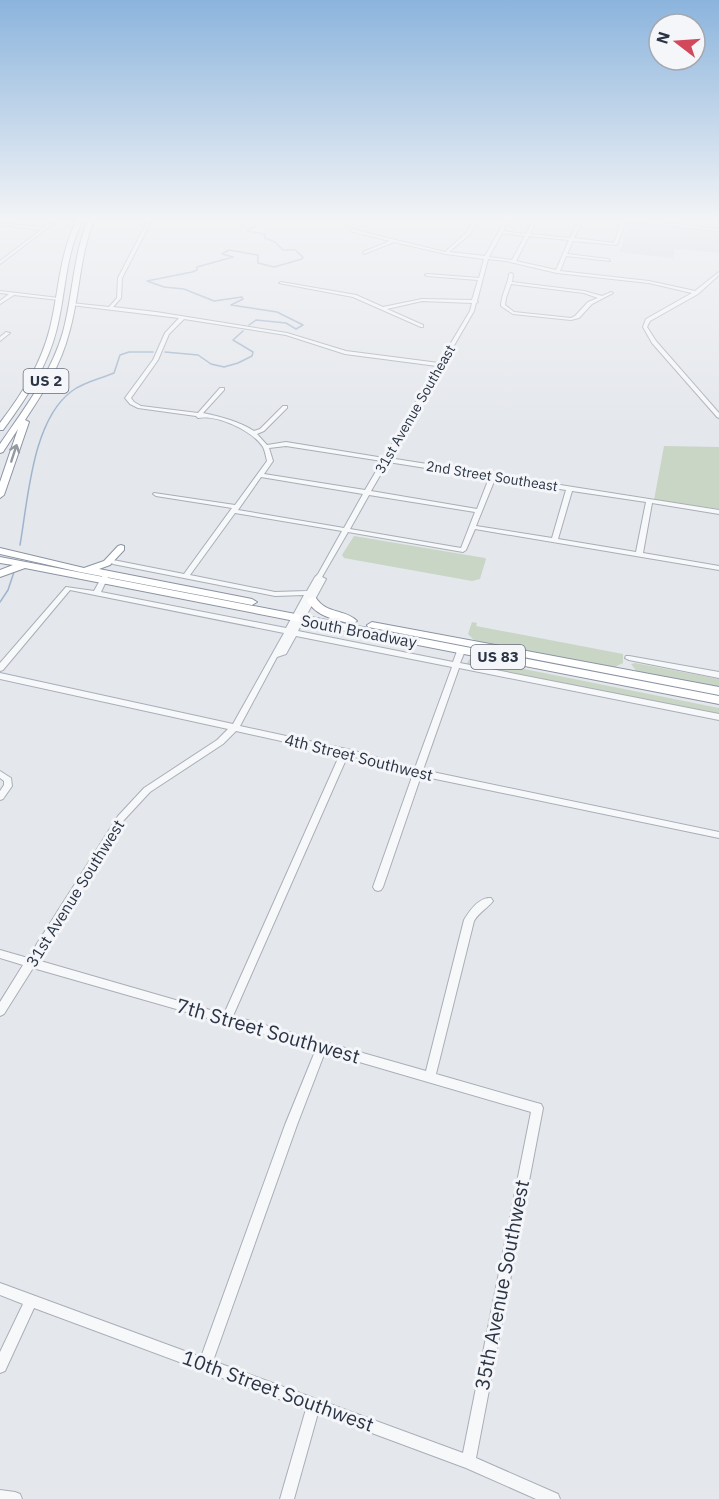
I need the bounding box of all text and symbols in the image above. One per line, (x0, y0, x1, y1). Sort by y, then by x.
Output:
north arrow (647, 12, 707, 72)
text: N (651, 29, 674, 46)
street label: 31st Avenue Southeast (371, 341, 459, 476)
road number: US 2 (24, 369, 68, 393)
one-way arrow (9, 444, 20, 463)
street label: 2nd Street Southeast (425, 457, 559, 495)
street label: South Broadway (299, 610, 419, 652)
road number: US 83 (471, 645, 525, 669)
street label: 4th Street Southwest (283, 729, 435, 785)
street label: 31st Avenue Southwest (22, 816, 128, 970)
street label: 7th Street Southwest (173, 991, 363, 1070)
street label: 35th Avenue Southwest (468, 1177, 535, 1392)
street label: 10th Street Southwest (179, 1343, 378, 1438)

